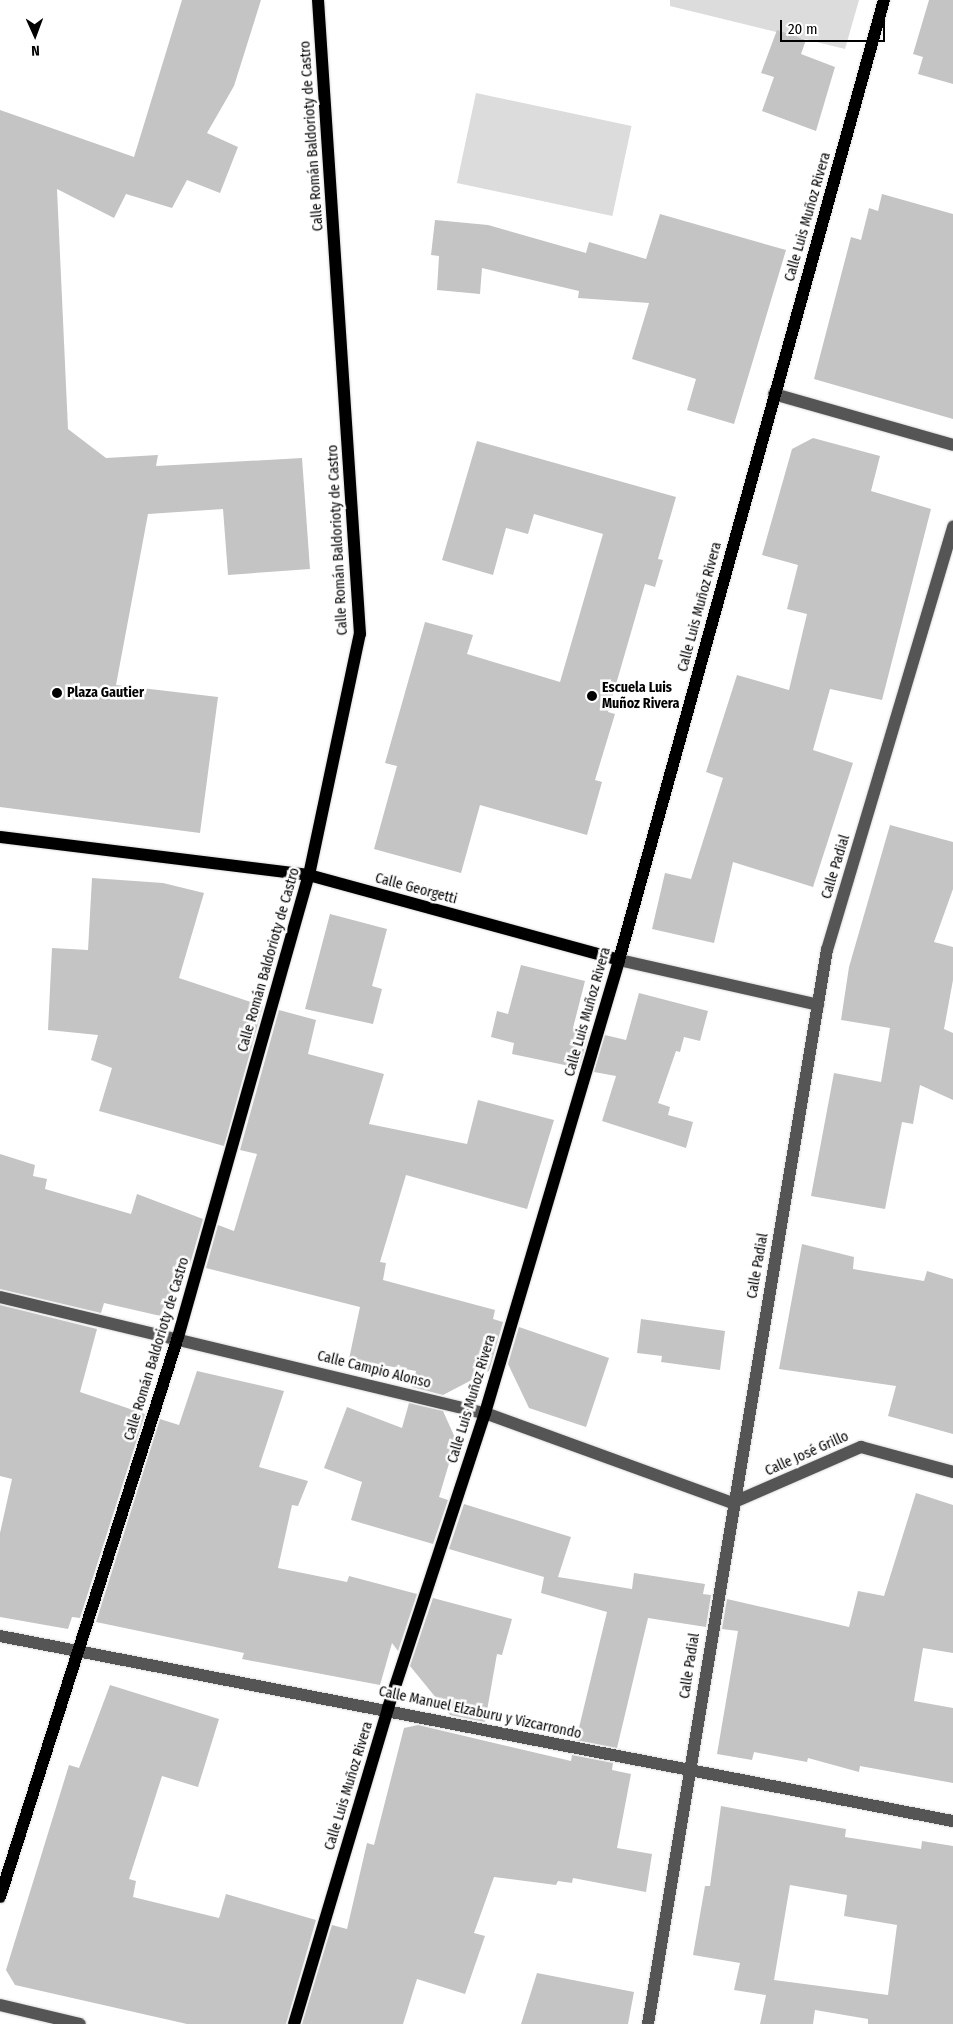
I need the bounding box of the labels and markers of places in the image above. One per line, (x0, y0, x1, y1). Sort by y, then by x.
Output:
place label: Escuela Luis Muñoz Rivera (602, 680, 680, 712)
place label: Plaza Gautier (67, 685, 144, 701)
marker: Plaza Gautier (51, 687, 63, 699)
marker: Escuela Luis Muñoz Rivera (586, 690, 598, 702)

